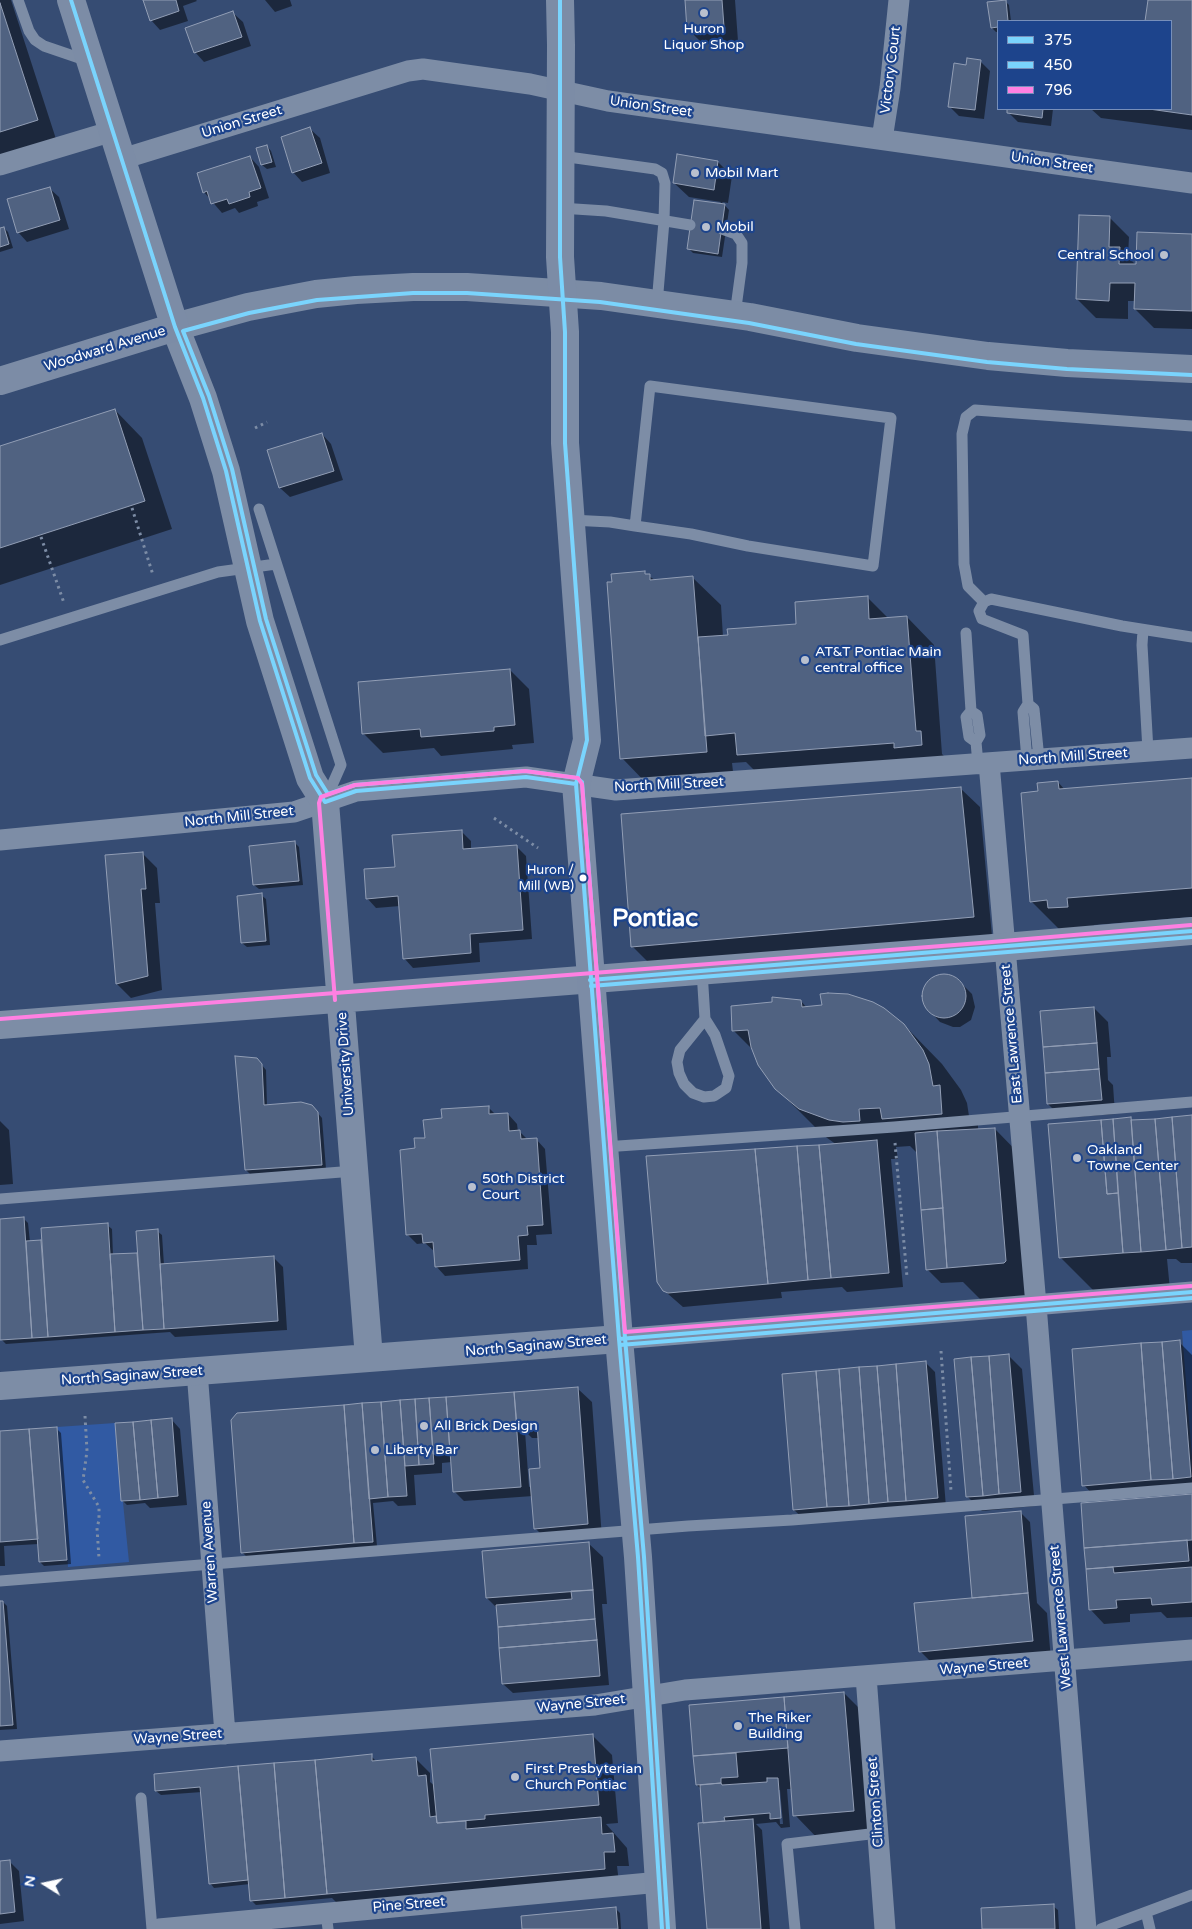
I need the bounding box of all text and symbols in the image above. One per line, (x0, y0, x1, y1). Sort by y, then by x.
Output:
marker: Huron Liquor Shop (698, 7, 710, 19)
legend (997, 20, 1172, 110)
place label: Huron Liquor Shop (664, 21, 744, 54)
street label: Victory Court (877, 25, 905, 115)
text: 375 (1044, 31, 1072, 49)
text: 450 (1044, 56, 1072, 74)
text: 796 (1044, 81, 1072, 99)
street label: Union Street (609, 93, 693, 121)
street label: Union Street (200, 102, 284, 142)
street label: Union Street (1010, 149, 1094, 177)
place label: Mobil Mart (705, 165, 778, 181)
marker: Mobil Mart (689, 167, 701, 179)
place label: Mobil (716, 219, 754, 235)
marker: Mobil (700, 221, 712, 233)
place label: Central School (1057, 247, 1154, 263)
marker: Central School (1158, 249, 1170, 261)
street label: Woodward Avenue (42, 323, 168, 375)
place label: AT&T Pontiac Main central office (815, 644, 942, 676)
marker: AT&T Pontiac Main central office (799, 654, 811, 666)
street label: North Mill Street (1018, 745, 1128, 769)
street label: North Mill Street (614, 774, 724, 796)
street label: North Mill Street (183, 803, 295, 831)
place label: Huron / Mill (WB) (518, 863, 574, 894)
marker: Huron / Mill (WB) (578, 873, 588, 883)
district label: Pontiac (612, 906, 698, 934)
street label: East Lawrence Street (998, 964, 1026, 1104)
street label: University Drive (334, 1011, 358, 1117)
place label: Oakland Towne Center (1087, 1142, 1179, 1174)
marker: Oakland Towne Center (1071, 1152, 1083, 1164)
place label: 50th District Court (482, 1171, 565, 1204)
marker: 50th District Court (466, 1181, 478, 1193)
street label: North Saginaw Street (464, 1331, 608, 1361)
street label: North Saginaw Street (60, 1363, 204, 1389)
place label: All Brick Design (434, 1418, 538, 1434)
marker: All Brick Design (418, 1420, 430, 1432)
place label: Liberty Bar (385, 1442, 458, 1458)
marker: Liberty Bar (369, 1444, 381, 1456)
street label: Warren Avenue (198, 1500, 222, 1604)
street label: West Lawrence Street (1046, 1544, 1076, 1690)
street label: Wayne Street (939, 1655, 1029, 1679)
street label: Wayne Street (536, 1691, 626, 1717)
place label: The Riker Building (748, 1710, 811, 1742)
marker: The Riker Building (732, 1720, 744, 1732)
street label: Wayne Street (133, 1726, 223, 1748)
street label: Clinton Street (864, 1756, 888, 1848)
place label: First Presbyterian Church Pontiac (525, 1761, 642, 1794)
marker: First Presbyterian Church Pontiac (509, 1771, 521, 1783)
north arrow (20, 1859, 70, 1909)
text: N (20, 1874, 39, 1888)
street label: Pine Street (372, 1893, 446, 1917)

